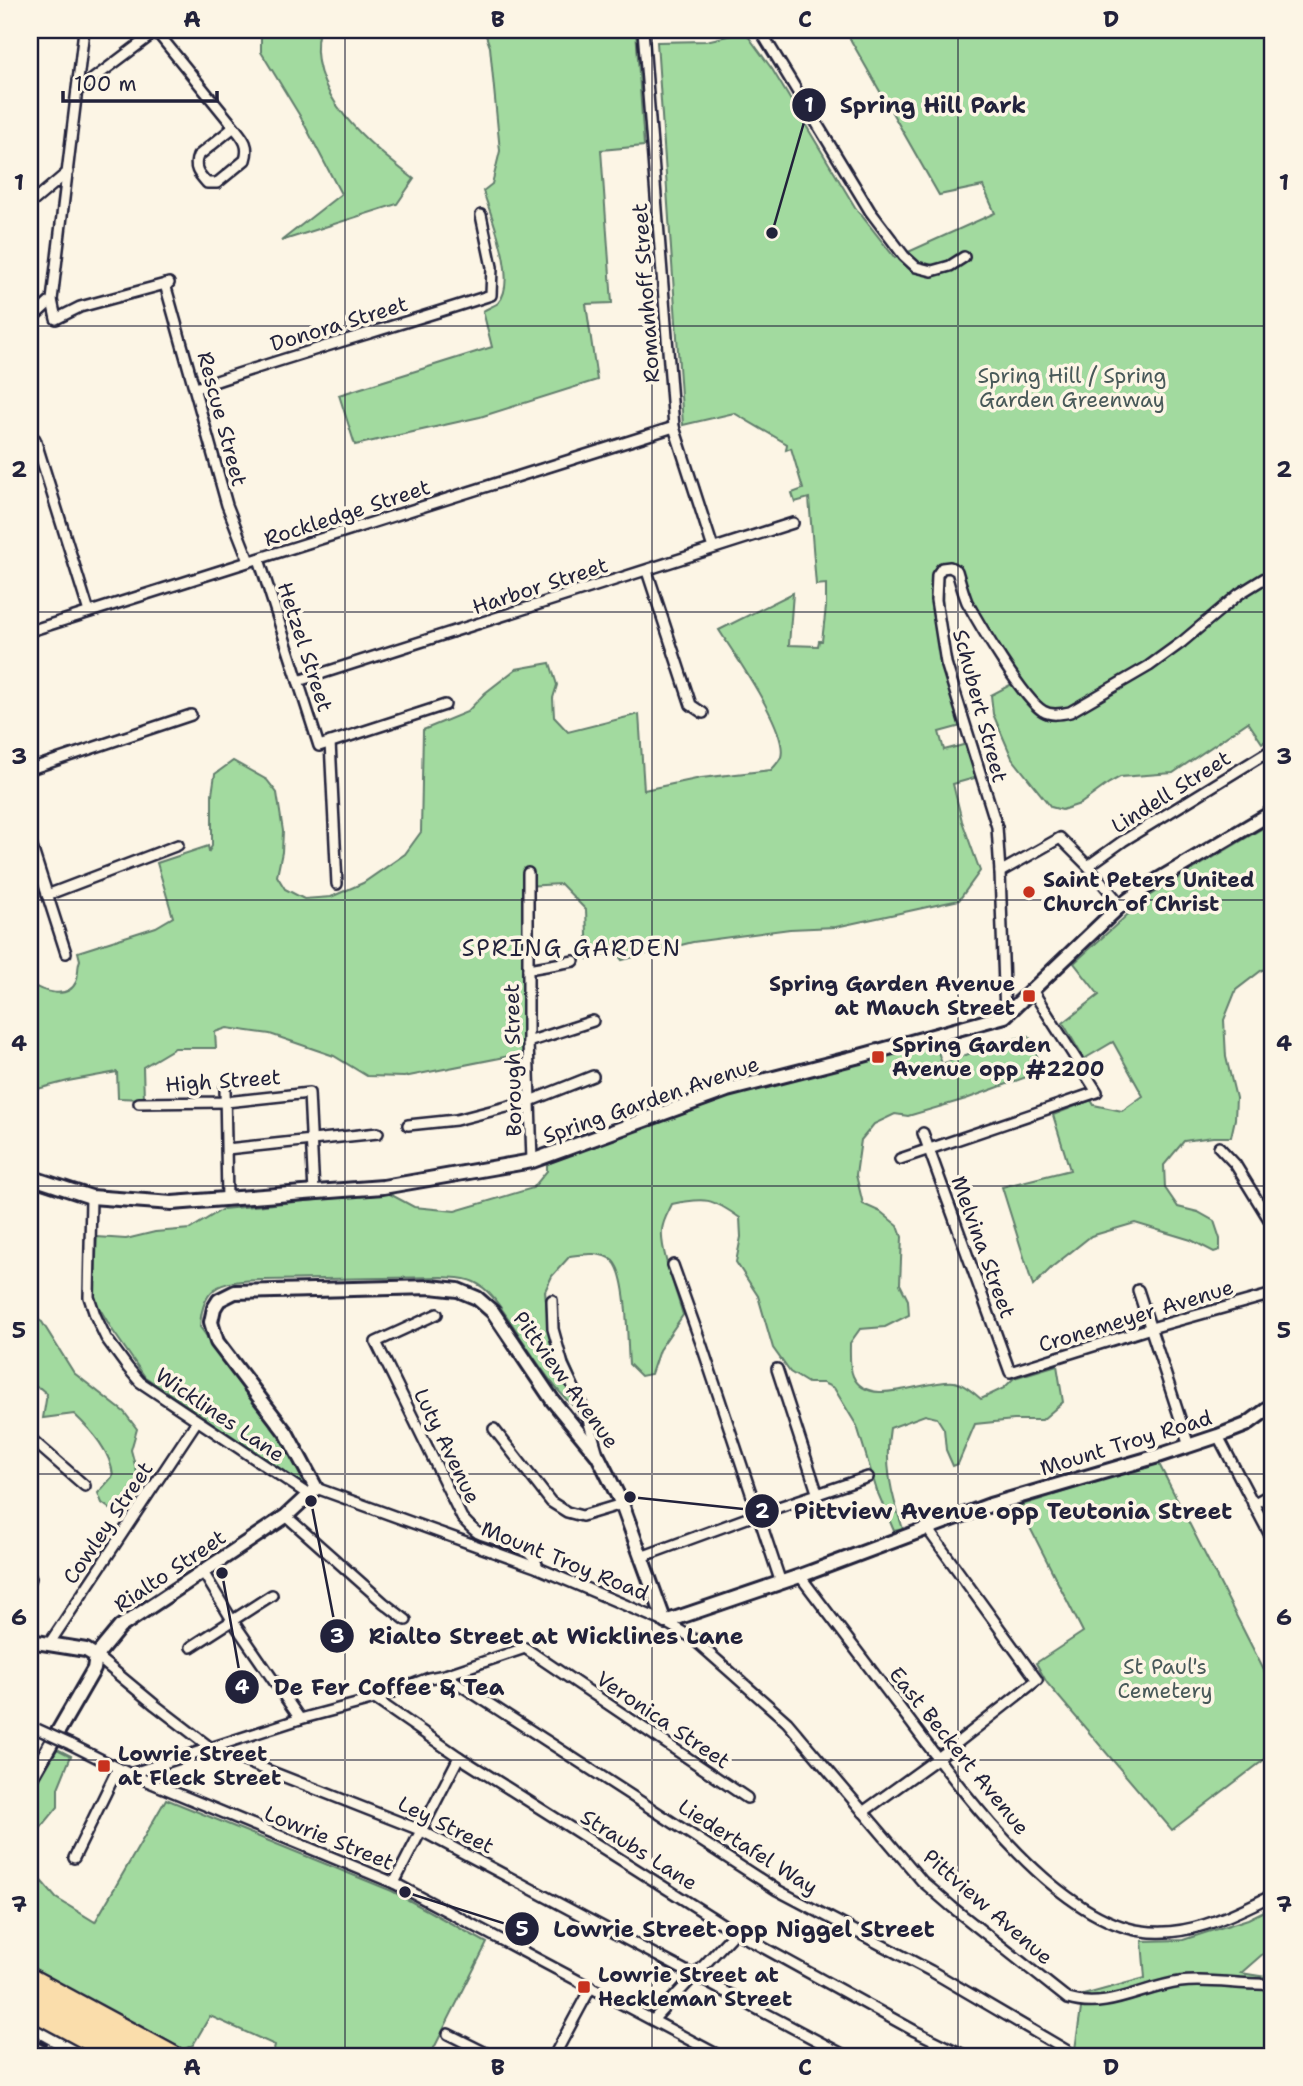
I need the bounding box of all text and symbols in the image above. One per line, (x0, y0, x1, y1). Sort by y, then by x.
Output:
text: A (183, 4, 201, 34)
text: B (491, 4, 505, 34)
text: C (798, 4, 812, 34)
text: D (1103, 4, 1119, 34)
scale bar (63, 60, 217, 104)
text: 100 m (74, 70, 137, 98)
callout: Spring Hill Park (791, 83, 1040, 127)
text: Spring Hill Park (840, 90, 1026, 120)
text: 1 (804, 91, 814, 119)
text: 1 (14, 167, 24, 197)
text: 1 (1279, 167, 1289, 197)
street label: Romanhoff Street (626, 202, 666, 384)
street label: Donora Street (267, 290, 411, 358)
street label: Rescue Street (191, 349, 253, 489)
park label: Spring Hill / Spring Garden Greenway (978, 362, 1166, 414)
text: 2 (11, 454, 27, 484)
text: 2 (1276, 454, 1292, 484)
street label: Rockledge Street (260, 473, 434, 553)
street label: Harbor Street (469, 551, 611, 621)
street label: Hetzel Street (271, 579, 339, 715)
street label: Schubert Street (946, 626, 1014, 786)
text: 3 (11, 741, 27, 771)
text: 3 (1276, 741, 1292, 771)
street label: Lindell Street (1106, 744, 1236, 840)
place label: Saint Peters United Church of Christ (1043, 866, 1254, 918)
marker: Saint Peters United Church of Christ (1021, 884, 1037, 900)
district label: SPRING GARDEN (462, 933, 682, 963)
place label: Spring Garden Avenue at Mauch Street (769, 970, 1015, 1022)
street label: Borough Street (498, 983, 528, 1137)
marker: Spring Garden Avenue at Mauch Street (1021, 988, 1037, 1004)
text: 4 (11, 1028, 27, 1058)
text: 4 (1276, 1028, 1292, 1058)
place label: Spring Garden Avenue opp #2200 (892, 1031, 1105, 1083)
marker: Spring Garden Avenue opp #2200 (870, 1049, 886, 1065)
street label: Spring Garden Avenue (539, 1050, 763, 1150)
street label: High Street (164, 1063, 282, 1099)
street label: Melvina Street (944, 1172, 1022, 1322)
street label: Cronemeyer Avenue (1035, 1273, 1237, 1359)
street label: Pittview Avenue (507, 1306, 625, 1454)
text: 5 (12, 1315, 26, 1345)
text: 5 (1277, 1315, 1291, 1345)
street label: Wicklines Lane (150, 1361, 290, 1469)
street label: Luty Avenue (407, 1384, 487, 1508)
street label: Mount Troy Road (1037, 1404, 1215, 1482)
street label: Cowley Street (57, 1456, 159, 1590)
callout: Pittview Avenue opp Teutonia Street (745, 1489, 1246, 1533)
text: Pittview Avenue opp Teutonia Street (794, 1496, 1232, 1526)
text: 2 (755, 1497, 770, 1525)
street label: Mount Troy Road (477, 1515, 653, 1607)
street label: Rialto Street (109, 1523, 231, 1619)
text: 6 (11, 1602, 27, 1632)
text: 6 (1276, 1602, 1292, 1632)
callout: Rialto Street at Wicklines Lane (319, 1614, 757, 1658)
text: Rialto Street at Wicklines Lane (369, 1621, 743, 1651)
text: 3 (330, 1622, 344, 1650)
park label: St Paul's Cemetery (1117, 1653, 1213, 1705)
street label: East Beckert Avenue (882, 1661, 1036, 1841)
callout: De Fer Coffee & Tea (224, 1665, 518, 1709)
street label: Veronica Street (591, 1665, 735, 1775)
text: De Fer Coffee & Tea (274, 1672, 505, 1702)
text: 4 (235, 1673, 250, 1701)
place label: Lowrie Street at Fleck Street (118, 1740, 281, 1792)
marker: Lowrie Street at Fleck Street (96, 1758, 112, 1774)
street label: Ley Street (393, 1790, 499, 1860)
street label: Liedertafel Way (673, 1793, 823, 1901)
street label: Lowrie Street (260, 1799, 398, 1877)
street label: Straubs Lane (575, 1803, 703, 1897)
street label: Pittview Avenue (917, 1843, 1059, 1971)
text: 7 (11, 1889, 27, 1919)
text: 7 (1276, 1889, 1292, 1919)
callout: Lowrie Street opp Niggel Street (504, 1907, 948, 1951)
text: Lowrie Street opp Niggel Street (553, 1914, 935, 1944)
text: 5 (515, 1915, 529, 1943)
place label: Lowrie Street at Heckleman Street (598, 1961, 792, 2013)
marker: Lowrie Street at Heckleman Street (576, 1979, 592, 1995)
text: A (183, 2052, 201, 2082)
text: B (491, 2052, 505, 2082)
text: C (798, 2052, 812, 2082)
text: D (1103, 2052, 1119, 2082)

